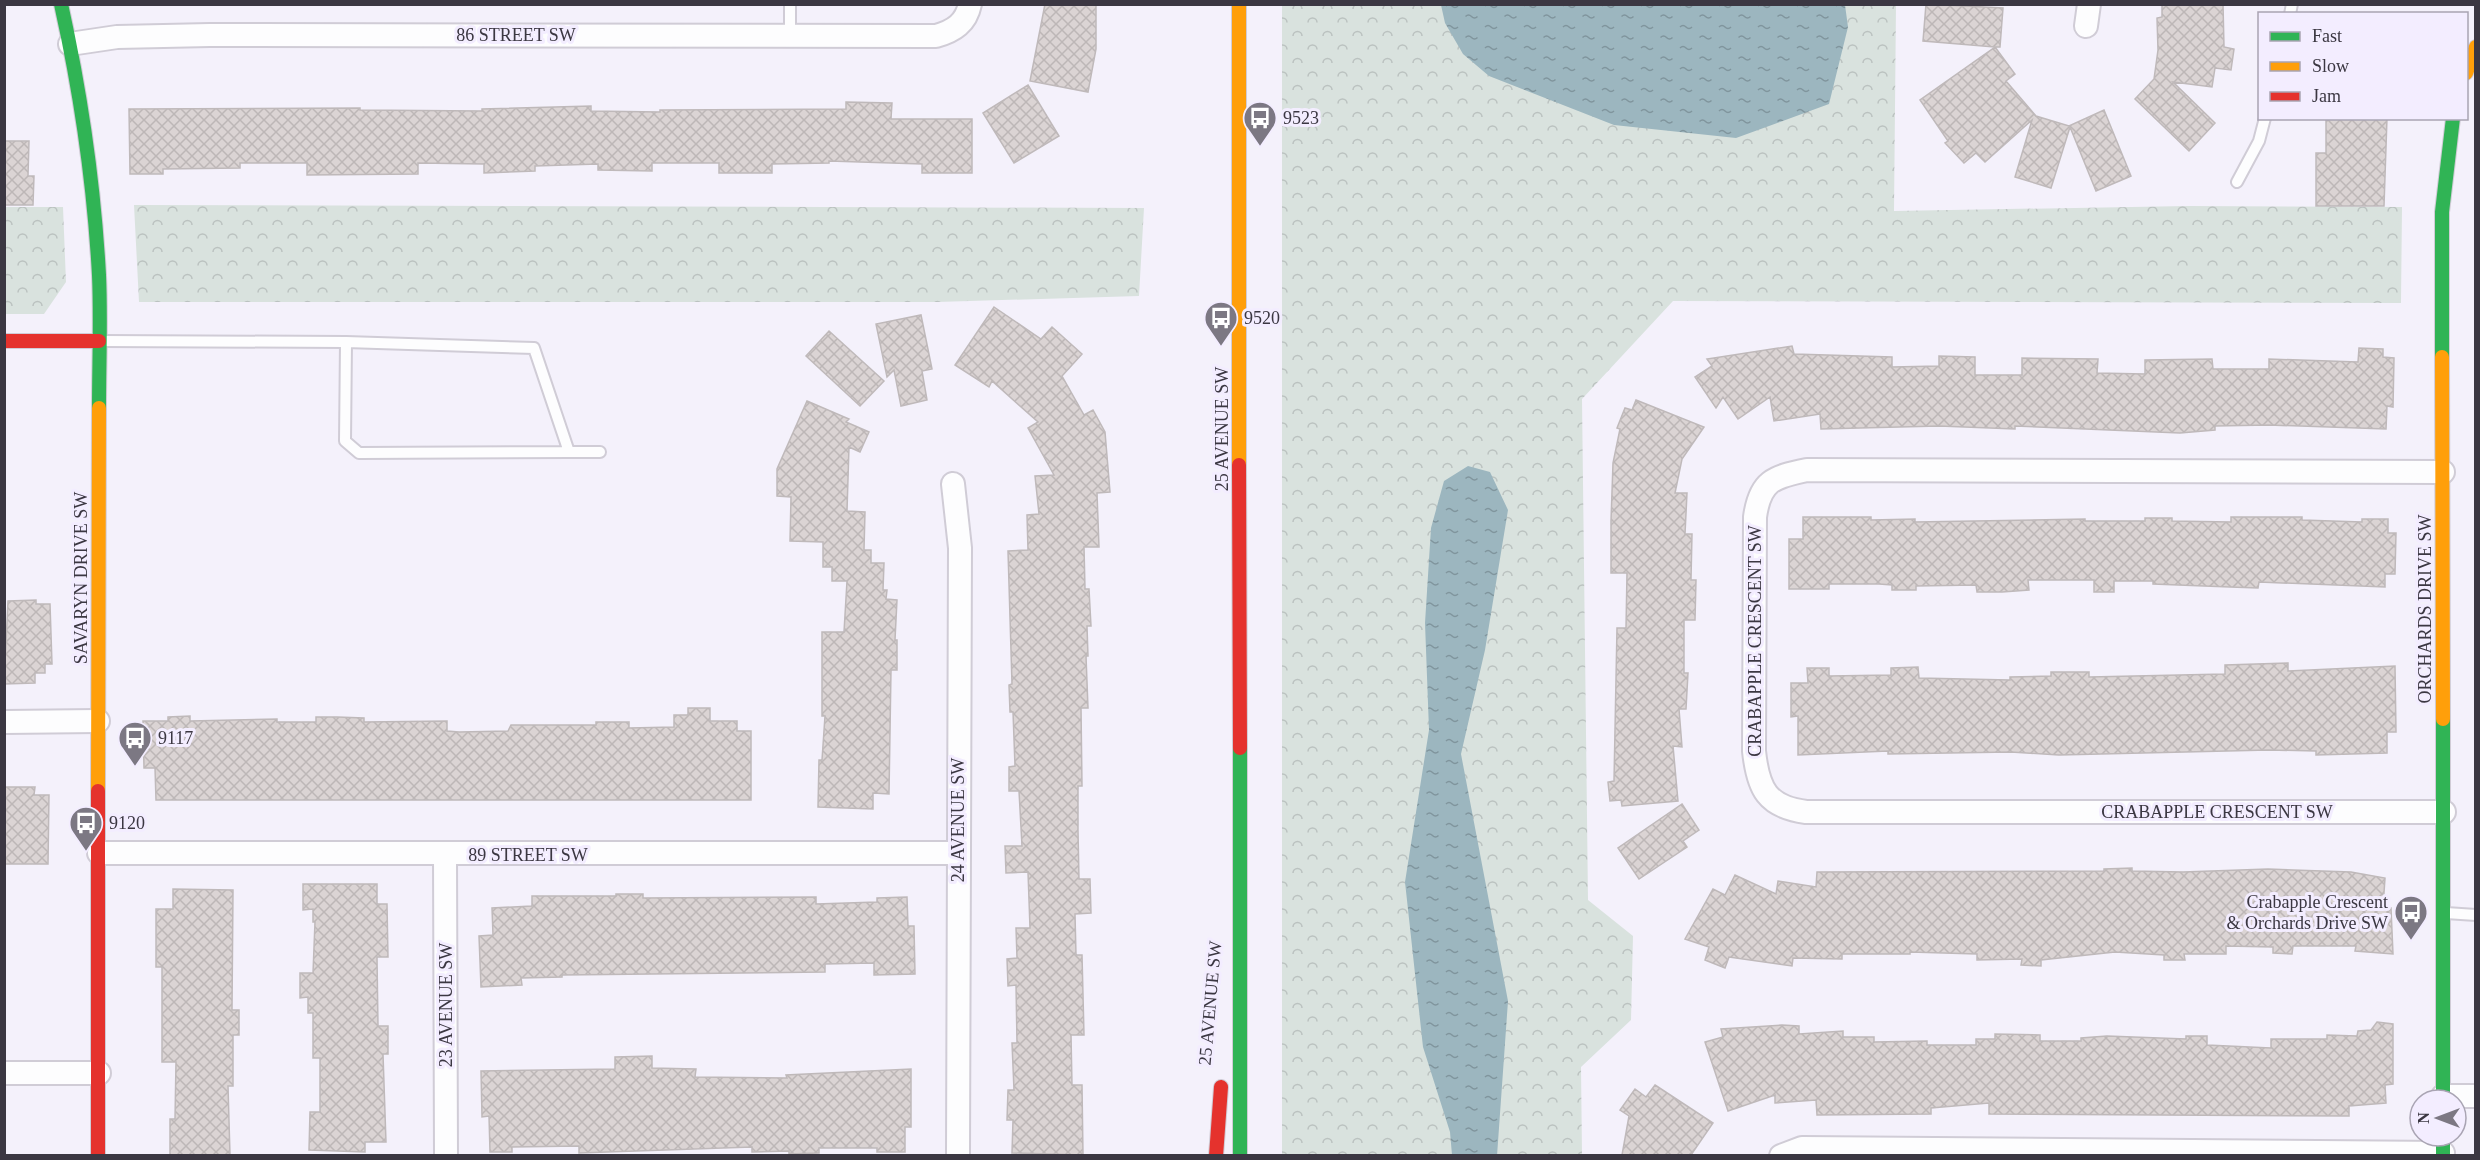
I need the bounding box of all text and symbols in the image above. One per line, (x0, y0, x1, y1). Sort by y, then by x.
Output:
legend (2258, 12, 2468, 120)
street label: 86 STREET SW (456, 25, 576, 45)
text: Fast (2312, 26, 2342, 46)
text: Slow (2312, 56, 2349, 76)
text: Jam (2312, 86, 2341, 106)
bus stop icon: 9523 (1242, 100, 1278, 147)
place label: 9523 (1283, 108, 1319, 128)
bus stop icon: 9520 (1203, 300, 1239, 347)
place label: 9520 (1244, 308, 1280, 328)
street label: 25 AVENUE SW (1212, 367, 1232, 491)
street label: SAVARYN DRIVE SW (71, 492, 91, 664)
street label: ORCHARDS DRIVE SW (2415, 514, 2435, 704)
street label: CRABAPPLE CRESCENT SW (1745, 525, 1765, 757)
bus stop icon: 9117 (117, 720, 153, 767)
place label: 9117 (158, 728, 193, 748)
street label: 24 AVENUE SW (948, 758, 968, 882)
street label: CRABAPPLE CRESCENT SW (2101, 802, 2333, 822)
bus stop icon: 9120 (68, 805, 104, 852)
place label: 9120 (109, 813, 145, 833)
street label: 89 STREET SW (468, 845, 588, 865)
place label: Crabapple Crescent & Orchards Drive SW (2227, 892, 2388, 933)
bus stop icon: Crabapple Crescent & Orchards Drive SW (2393, 894, 2429, 941)
street label: 25 AVENUE SW (1195, 940, 1225, 1066)
street label: 23 AVENUE SW (436, 943, 456, 1067)
north arrow (2408, 1088, 2468, 1148)
text: N (2415, 1112, 2432, 1124)

